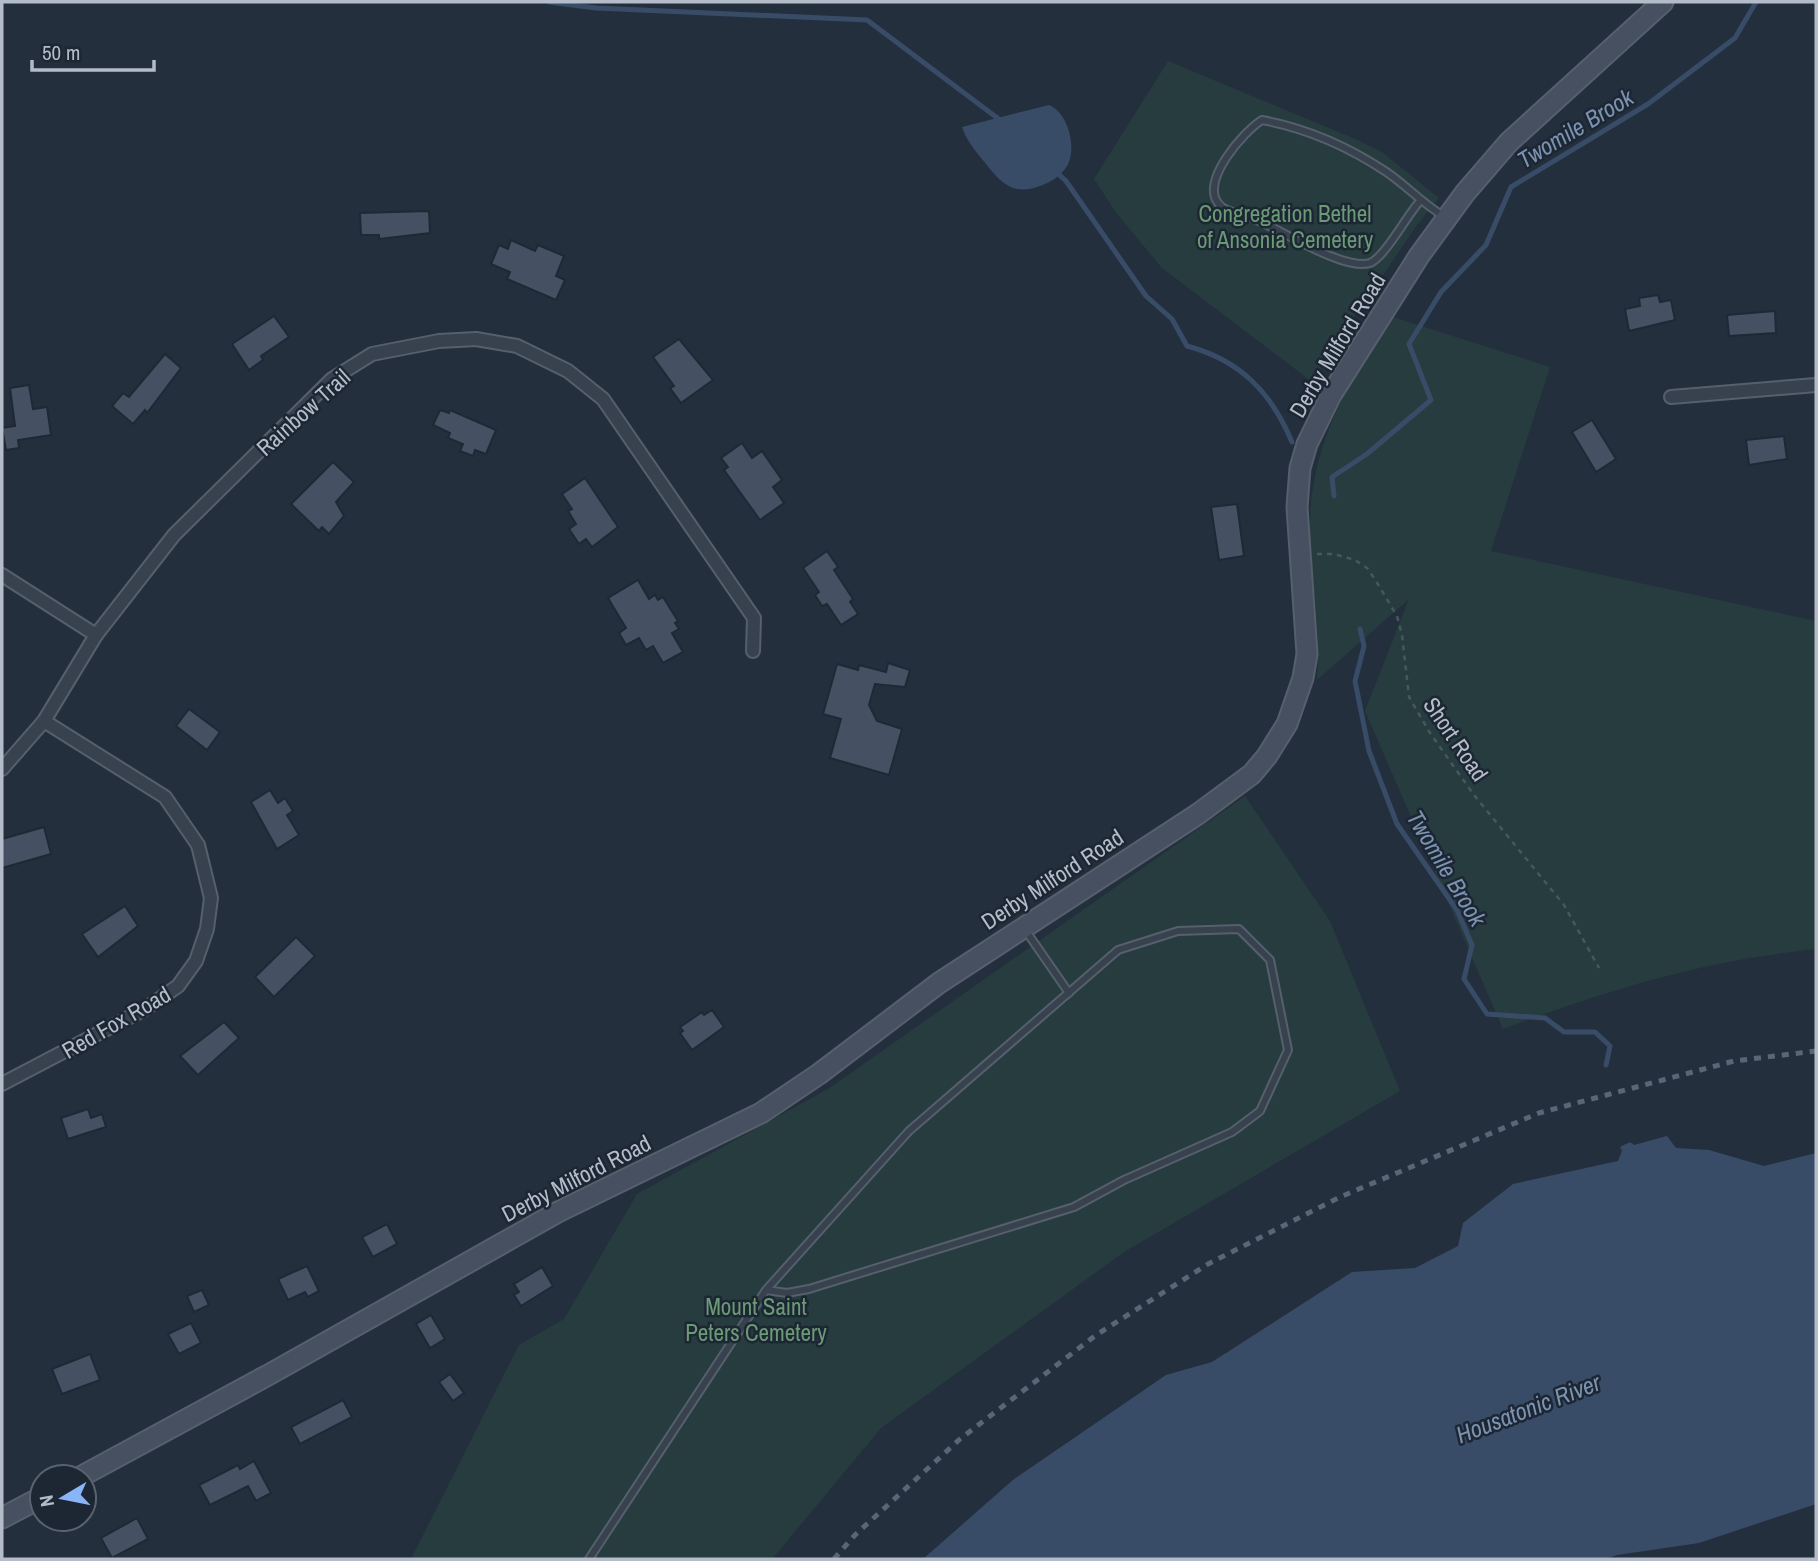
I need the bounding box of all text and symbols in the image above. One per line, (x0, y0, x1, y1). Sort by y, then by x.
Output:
scale bar (32, 28, 154, 72)
text: 50 m (42, 38, 80, 67)
water label: Twomile Brook (1511, 80, 1640, 175)
park label: Congregation Bethel of Ansonia Cemetery (1197, 198, 1374, 255)
street label: Derby Milford Road (1282, 267, 1392, 423)
street label: Rainbow Trail (249, 362, 357, 462)
street label: Short Road (1416, 691, 1496, 787)
water label: Twomile Brook (1400, 804, 1495, 933)
street label: Derby Milford Road (975, 821, 1129, 937)
street label: Red Fox Road (56, 978, 176, 1066)
street label: Derby Milford Road (496, 1127, 656, 1229)
park label: Mount Saint Peters Cemetery (685, 1291, 827, 1348)
water label: Housatonic River (1451, 1365, 1606, 1450)
north arrow (28, 1463, 98, 1533)
text: N (32, 1493, 60, 1509)

